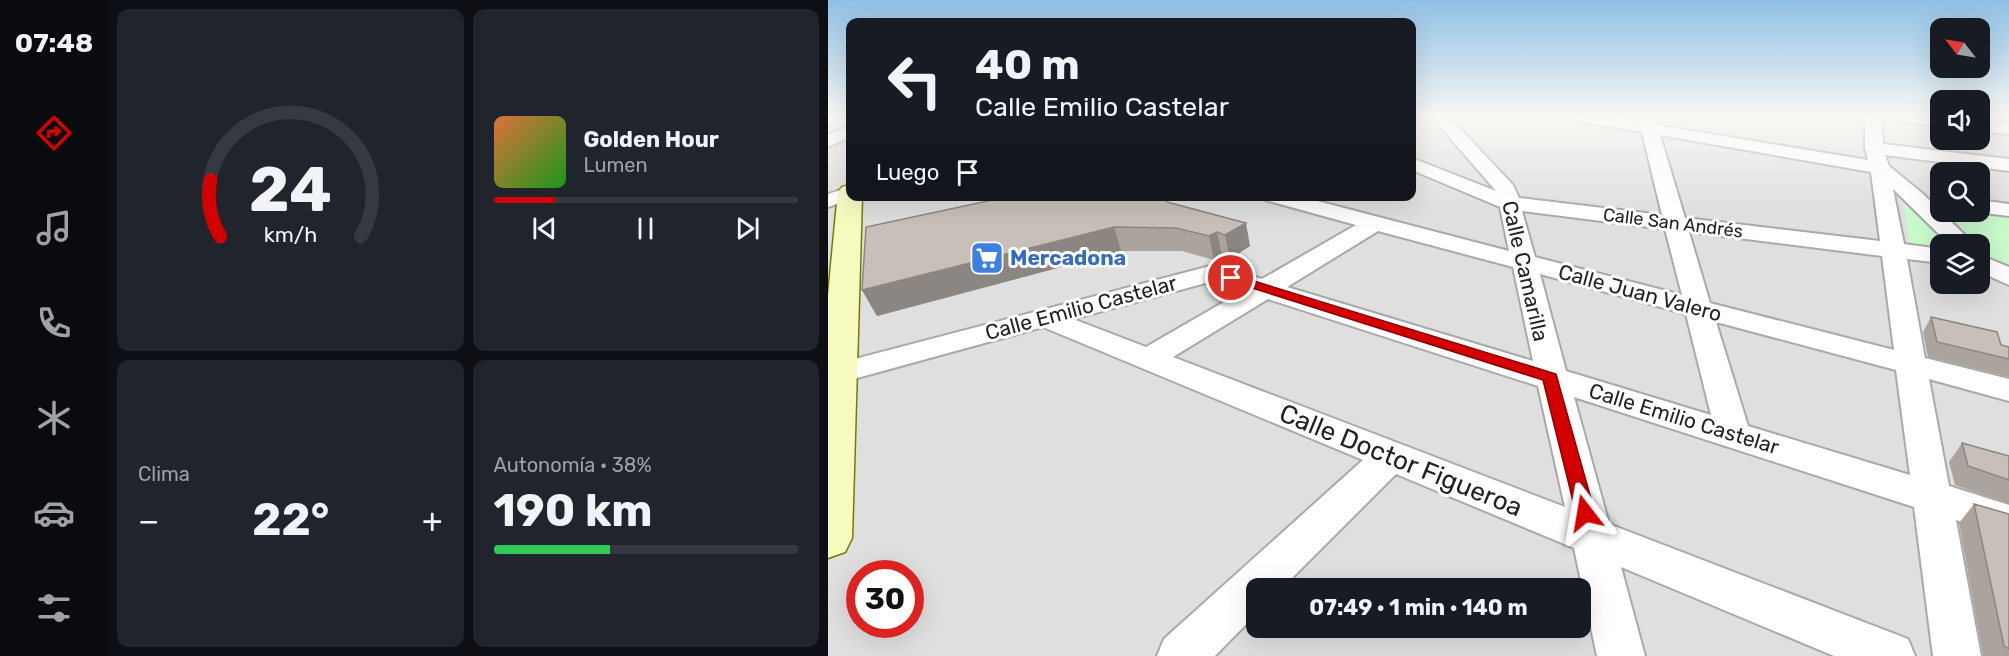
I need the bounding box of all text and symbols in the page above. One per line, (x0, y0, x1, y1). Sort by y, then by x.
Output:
north arrow (1930, 18, 1990, 78)
map controls (1930, 18, 1990, 294)
text: 07:48 (15, 27, 93, 59)
text: 40 m (975, 40, 1080, 90)
icon: left (876, 42, 954, 120)
button: sound (1930, 90, 1990, 150)
text: Calle Emilio Castelar (975, 91, 1229, 123)
icon: directions (33, 112, 75, 154)
text: Golden Hour (584, 126, 719, 153)
text: 24 (249, 153, 332, 227)
text: Lumen (584, 153, 648, 177)
icon: arrive (951, 156, 984, 189)
text: Luego (876, 159, 939, 186)
button: search (1930, 162, 1990, 222)
street label: Calle Camarilla (1497, 198, 1554, 344)
street label: Calle San Andrés (1602, 204, 1744, 242)
icon: music (33, 207, 75, 249)
icon: previous (528, 212, 561, 245)
icon: pause (629, 212, 662, 245)
icon: next (731, 212, 764, 245)
text: km/h (263, 223, 317, 248)
button: layers (1930, 234, 1990, 294)
supermarket icon: Mercadona (969, 240, 1005, 276)
place label: Mercadona (1010, 245, 1126, 270)
pin (1205, 252, 1256, 303)
street label: Calle Juan Valero (1556, 259, 1725, 326)
icon: arrive (1214, 261, 1247, 294)
street label: Calle Emilio Castelar (982, 270, 1179, 345)
icon: phone (33, 302, 75, 344)
street label: Calle Emilio Castelar (1586, 378, 1782, 459)
icon: climate (33, 397, 75, 439)
street label: Calle Doctor Figueroa (1275, 398, 1527, 523)
text: Autonomía · 38% (494, 453, 652, 477)
text: Clima (138, 462, 190, 486)
position arrow (1553, 481, 1617, 545)
text: 190 km (494, 484, 652, 537)
icon: car (33, 492, 75, 534)
text: 22° (252, 493, 329, 546)
text: − (138, 501, 159, 540)
text: + (422, 501, 442, 540)
speed limit sign: 30 (846, 560, 924, 638)
icon: filters (33, 587, 75, 629)
text: 07:49 · 1 min · 140 m (1309, 594, 1528, 621)

